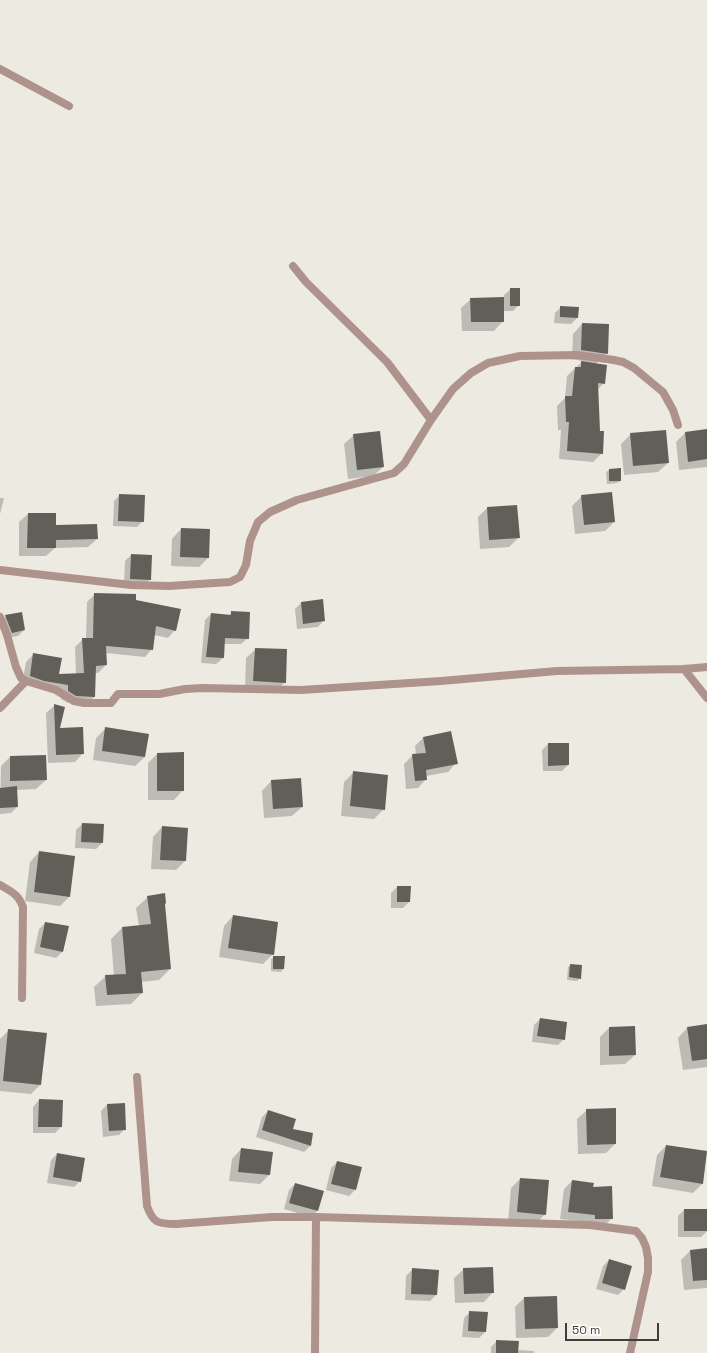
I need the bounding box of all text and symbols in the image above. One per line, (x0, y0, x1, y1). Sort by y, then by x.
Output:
scale bar (567, 1315, 661, 1341)
text: 50 m (572, 1322, 600, 1338)

